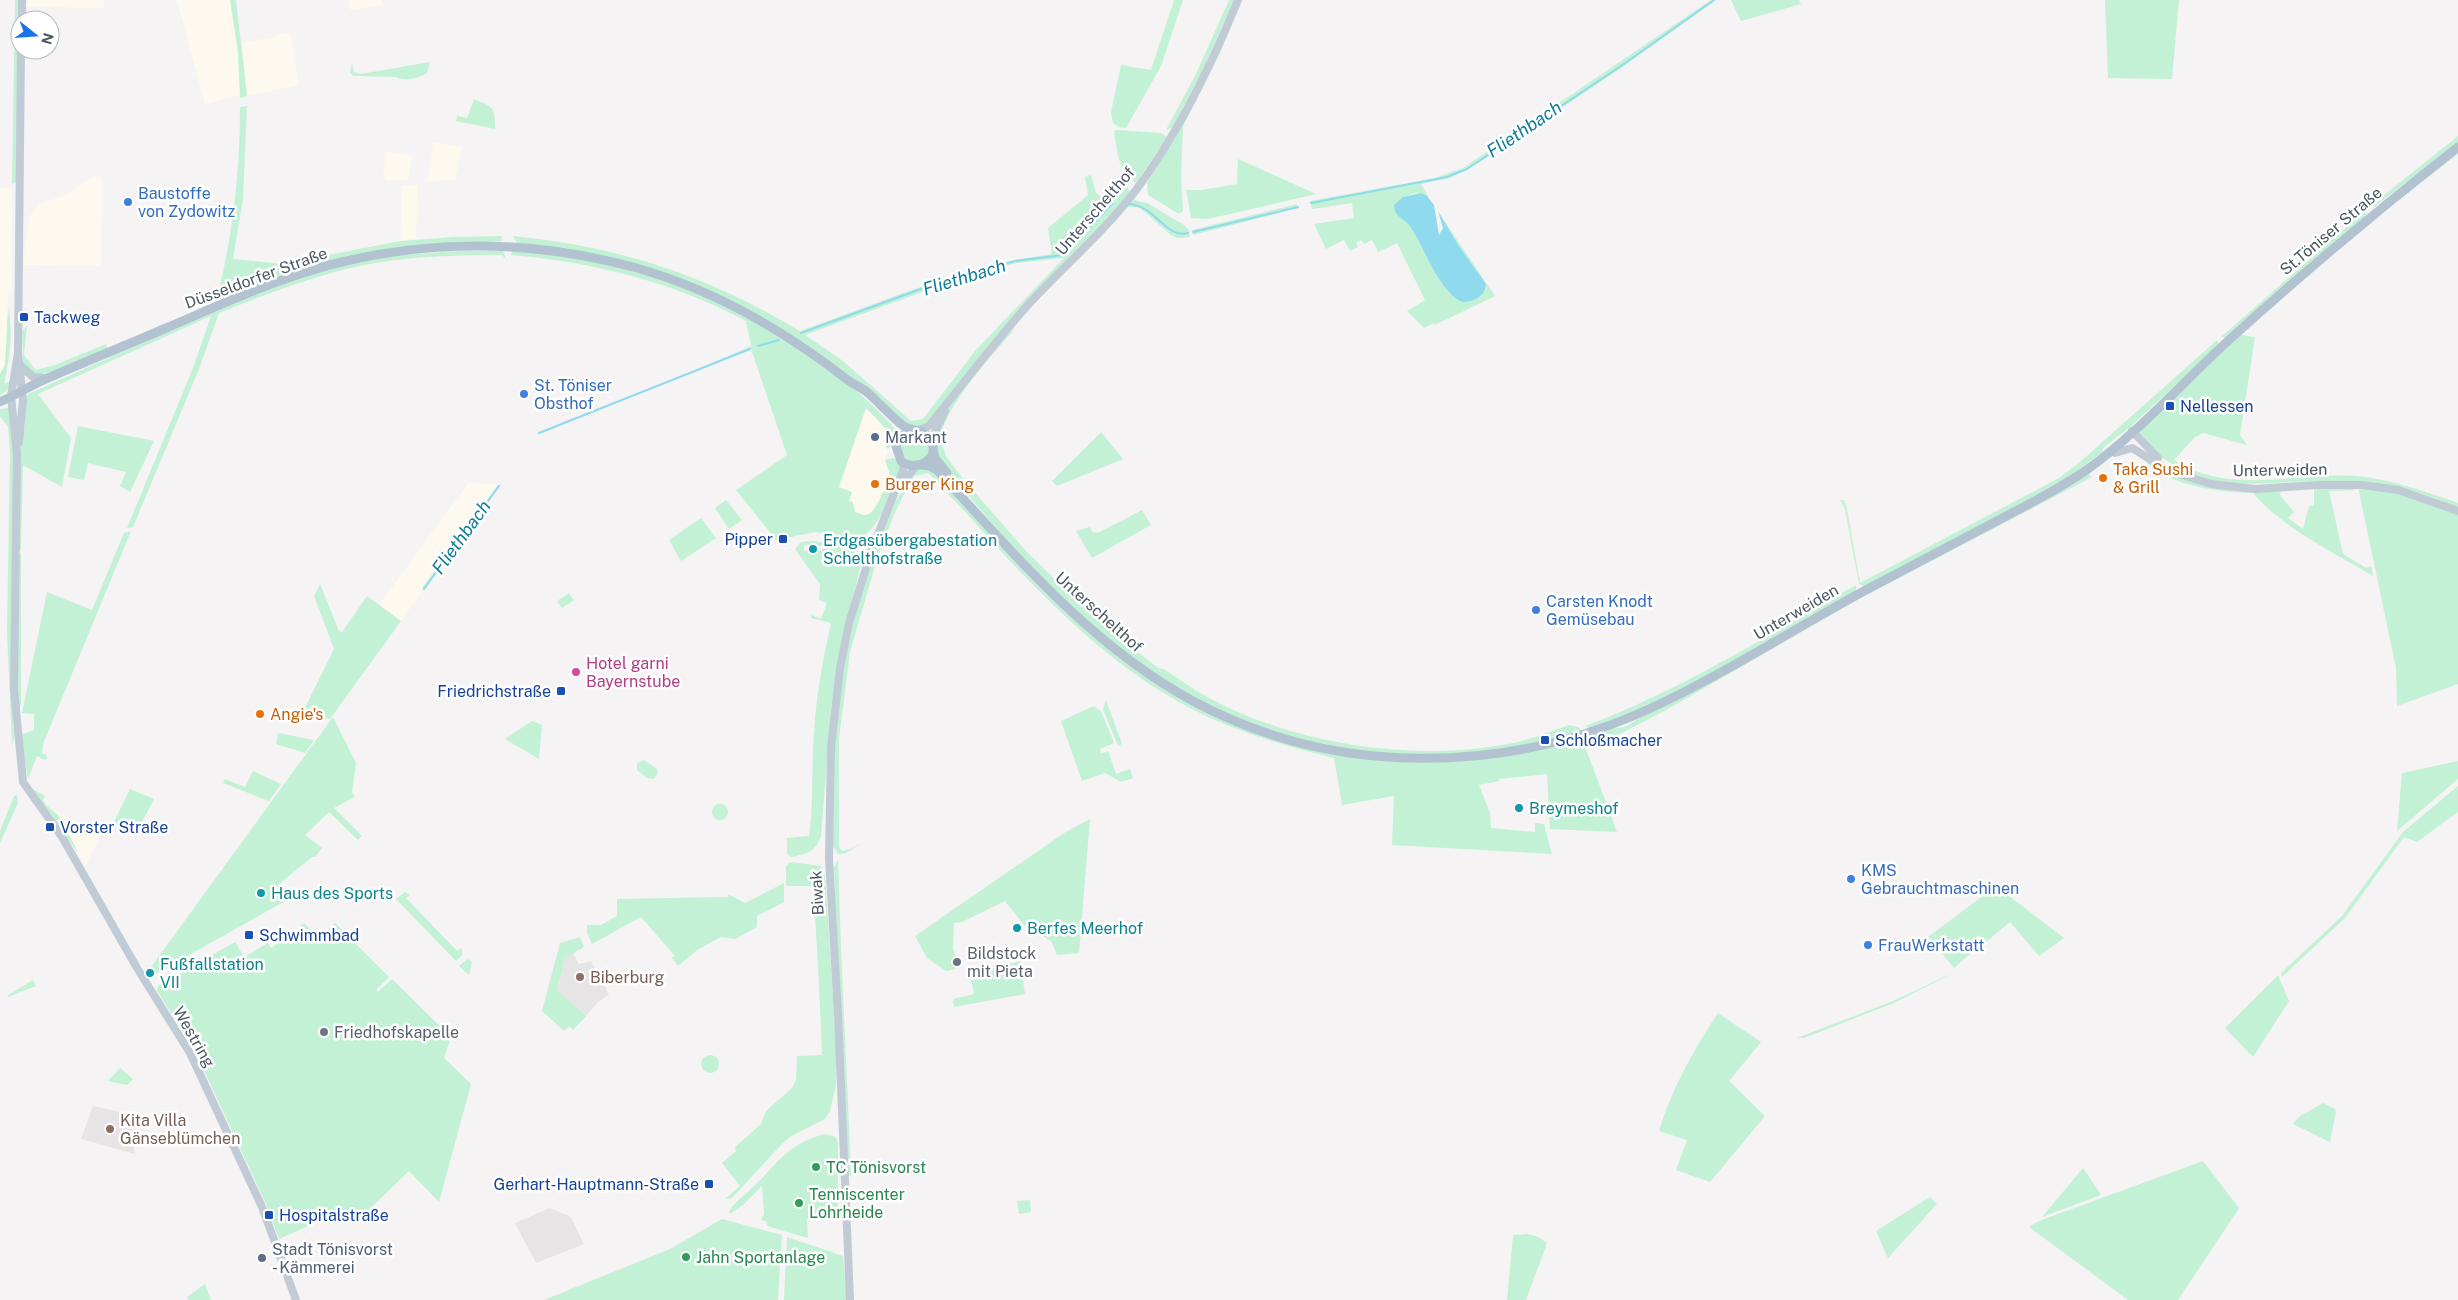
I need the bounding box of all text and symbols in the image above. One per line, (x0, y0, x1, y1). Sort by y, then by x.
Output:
north arrow (10, 10, 60, 60)
text: N (38, 31, 57, 46)
water label: Fliethbach (1483, 96, 1565, 162)
street label: Unterschelthof (1051, 163, 1139, 259)
street label: St.Töniser Straße (2276, 183, 2386, 279)
place label: Baustoffe von Zydowitz (138, 184, 236, 221)
marker: Baustoffe von Zydowitz (122, 196, 134, 208)
street label: Düsseldorfer Straße (182, 243, 330, 313)
water label: Fliethbach (920, 254, 1008, 300)
place label: Tackweg (34, 308, 101, 327)
marker: Tackweg (18, 311, 30, 323)
place label: St. Töniser Obsthof (534, 376, 612, 413)
marker: St. Töniser Obsthof (518, 388, 530, 400)
place label: Nellessen (2180, 397, 2254, 416)
marker: Nellessen (2164, 400, 2176, 412)
place label: Markant (885, 428, 947, 447)
marker: Markant (869, 431, 881, 443)
place label: Taka Sushi & Grill (2113, 460, 2193, 497)
street label: Unterweiden (2232, 460, 2328, 480)
marker: Taka Sushi & Grill (2097, 472, 2109, 484)
place label: Burger King (885, 475, 974, 494)
marker: Burger King (869, 478, 881, 490)
water label: Fliethbach (427, 496, 495, 578)
place label: Pipper (724, 530, 773, 549)
place label: Erdgasübergabestation Schelthofstraße (823, 531, 997, 568)
marker: Pipper (777, 533, 789, 545)
marker: Erdgasübergabestation Schelthofstraße (807, 543, 819, 555)
street label: Unterschelthof (1051, 568, 1147, 656)
street label: Unterweiden (1750, 580, 1842, 644)
place label: Carsten Knodt Gemüsebau (1546, 592, 1653, 629)
marker: Carsten Knodt Gemüsebau (1530, 604, 1542, 616)
place label: Hotel garni Bayernstube (586, 654, 680, 691)
marker: Hotel garni Bayernstube (570, 666, 582, 678)
place label: Friedrichstraße (437, 682, 551, 701)
marker: Friedrichstraße (555, 685, 567, 697)
place label: Angie's (270, 705, 323, 724)
marker: Angie's (254, 708, 266, 720)
place label: Schloßmacher (1555, 731, 1662, 750)
marker: Schloßmacher (1539, 734, 1551, 746)
place label: Breymeshof (1529, 799, 1619, 818)
marker: Breymeshof (1513, 802, 1525, 814)
place label: Vorster Straße (60, 818, 168, 837)
marker: Vorster Straße (44, 821, 56, 833)
place label: KMS Gebrauchtmaschinen (1861, 861, 2019, 898)
street label: Biwak (806, 870, 828, 916)
marker: KMS Gebrauchtmaschinen (1845, 873, 1857, 885)
place label: Haus des Sports (271, 884, 393, 903)
marker: Haus des Sports (255, 887, 267, 899)
place label: Berfes Meerhof (1027, 919, 1143, 938)
marker: Berfes Meerhof (1011, 922, 1023, 934)
place label: Schwimmbad (259, 926, 359, 945)
marker: Schwimmbad (243, 929, 255, 941)
place label: FrauWerkstatt (1878, 936, 1985, 955)
marker: FrauWerkstatt (1862, 939, 1874, 951)
place label: Bildstock mit Pieta (967, 944, 1036, 981)
place label: Fußfallstation VII (160, 955, 264, 992)
marker: Bildstock mit Pieta (951, 956, 963, 968)
marker: Fußfallstation VII (144, 967, 156, 979)
place label: Biberburg (590, 968, 665, 987)
marker: Biberburg (574, 971, 586, 983)
street label: Westring (169, 1003, 219, 1071)
place label: Friedhofskapelle (334, 1023, 459, 1042)
marker: Friedhofskapelle (318, 1026, 330, 1038)
place label: Kita Villa Gänseblümchen (120, 1111, 240, 1148)
marker: Kita Villa Gänseblümchen (104, 1123, 116, 1135)
place label: TC Tönisvorst (826, 1158, 926, 1177)
marker: TC Tönisvorst (810, 1161, 822, 1173)
place label: Gerhart-Hauptmann-Straße (493, 1175, 699, 1194)
marker: Gerhart-Hauptmann-Straße (703, 1178, 715, 1190)
place label: Tenniscenter Lohrheide (809, 1185, 905, 1222)
marker: Tenniscenter Lohrheide (793, 1197, 805, 1209)
place label: Hospitalstraße (279, 1206, 389, 1225)
marker: Hospitalstraße (263, 1209, 275, 1221)
place label: Stadt Tönisvorst - Kämmerei (272, 1240, 393, 1277)
place label: Jahn Sportanlage (696, 1248, 825, 1267)
marker: Jahn Sportanlage (680, 1251, 692, 1263)
marker: Stadt Tönisvorst - Kämmerei (256, 1252, 268, 1264)

